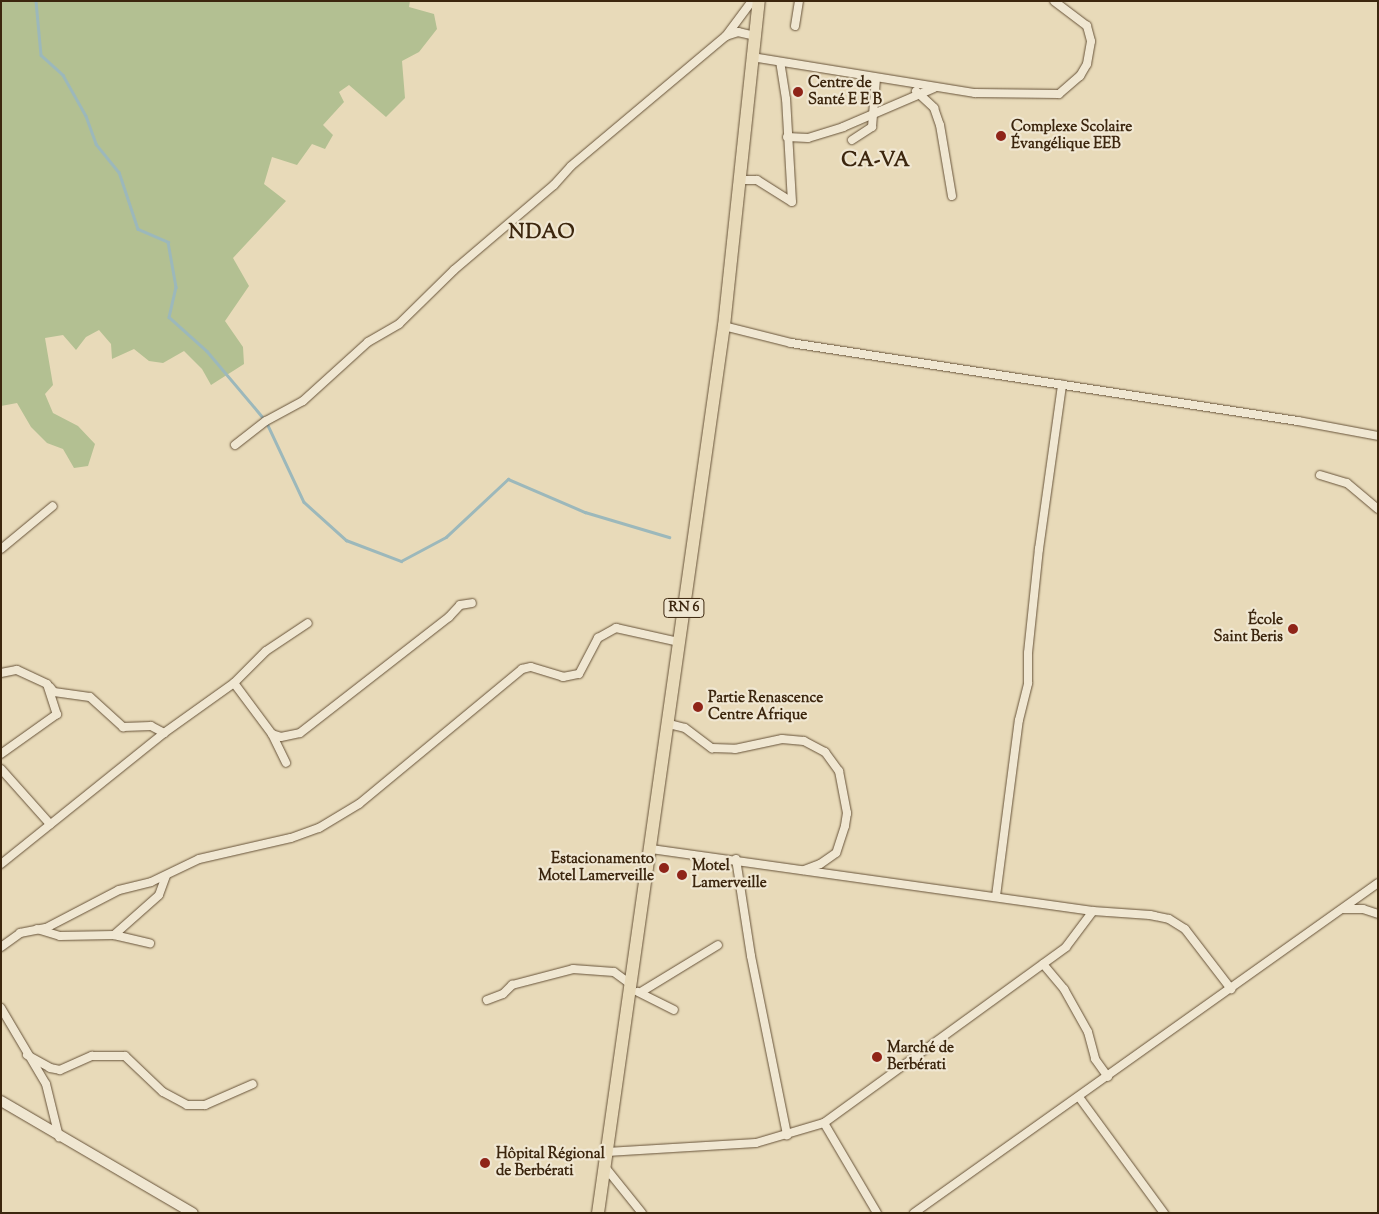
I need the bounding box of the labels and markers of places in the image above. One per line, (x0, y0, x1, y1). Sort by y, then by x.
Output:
place label: Centre de Santé E E B (808, 74, 882, 109)
marker: Centre de Santé E E B (792, 86, 804, 98)
place label: Complexe Scolaire Évangélique EEB (1011, 118, 1132, 153)
marker: Complexe Scolaire Évangélique EEB (995, 130, 1007, 142)
place label: École Saint Beris (1214, 611, 1283, 646)
marker: École Saint Beris (1287, 623, 1299, 635)
place label: Partie Renascence Centre Afrique (708, 689, 823, 724)
marker: Partie Renascence Centre Afrique (692, 701, 704, 713)
place label: Estacionamento Motel Lamerveille (538, 850, 654, 885)
place label: Motel Lamerveille (692, 857, 767, 892)
marker: Estacionamento Motel Lamerveille (658, 862, 670, 874)
marker: Motel Lamerveille (676, 869, 688, 881)
place label: Marché de Berbérati (887, 1039, 954, 1074)
marker: Marché de Berbérati (871, 1051, 883, 1063)
place label: Hôpital Régional de Berbérati (496, 1145, 605, 1180)
marker: Hôpital Régional de Berbérati (478, 1156, 492, 1170)

